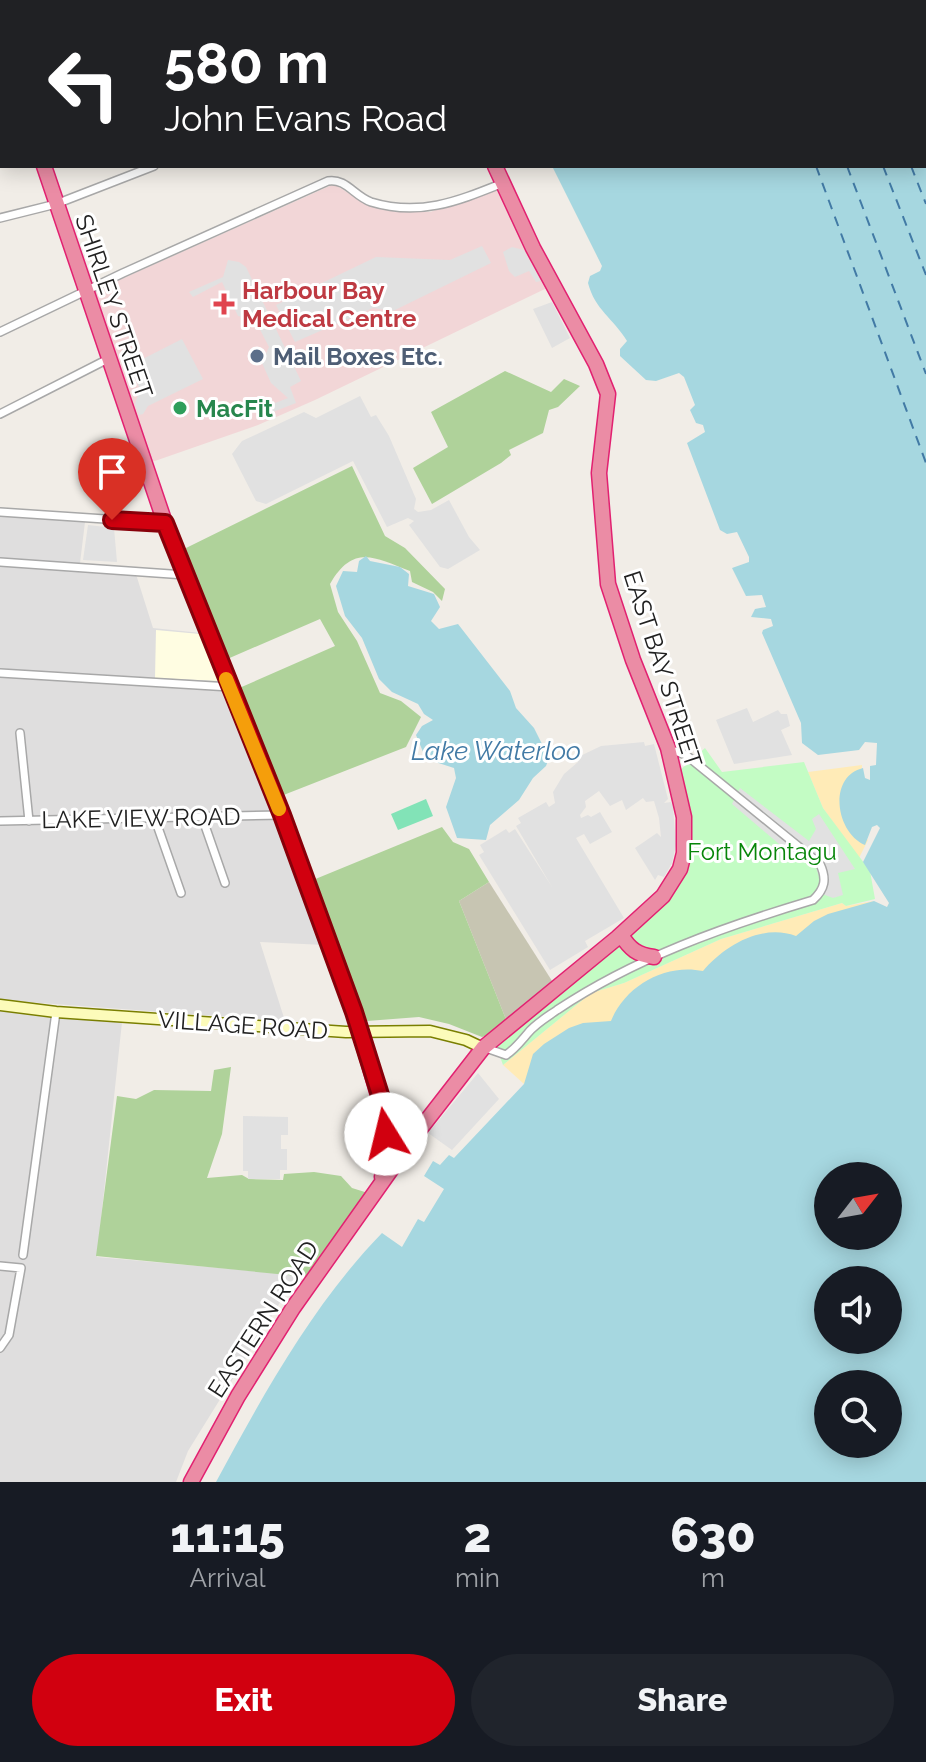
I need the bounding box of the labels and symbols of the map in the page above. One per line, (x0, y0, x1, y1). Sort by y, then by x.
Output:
street label: SHIRLEY STREET (69, 210, 159, 402)
place label: Harbour Bay Medical Centre (242, 276, 417, 333)
marker: Harbour Bay Medical Centre (213, 293, 235, 315)
place label: Mail Boxes Etc. (273, 342, 443, 371)
marker: Mail Boxes Etc. (248, 347, 266, 365)
place label: MacFit (196, 394, 273, 423)
marker: MacFit (171, 399, 189, 417)
pin (78, 438, 146, 520)
street label: EAST BAY STREET (618, 567, 709, 771)
water label: Lake Waterloo (411, 736, 581, 766)
street label: LAKE VIEW ROAD (41, 802, 241, 834)
park label: Fort Montagu (687, 837, 837, 866)
street label: VILLAGE ROAD (157, 1005, 329, 1045)
position arrow (344, 1092, 428, 1176)
north arrow (814, 1162, 902, 1250)
street label: EASTERN ROAD (202, 1235, 324, 1403)

